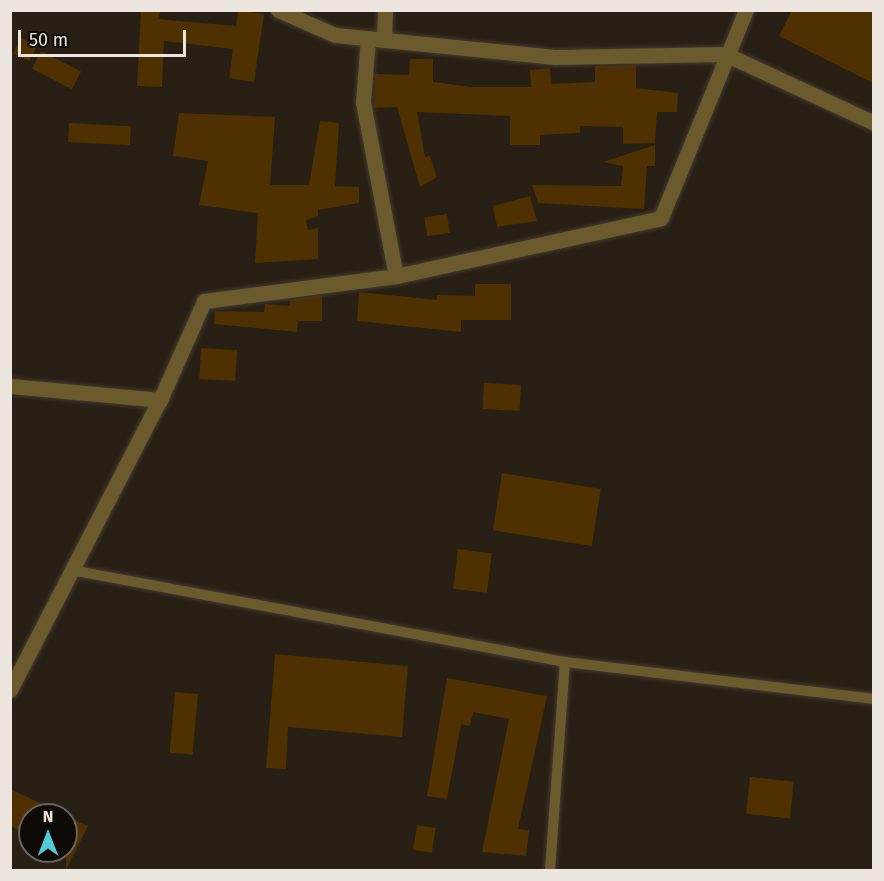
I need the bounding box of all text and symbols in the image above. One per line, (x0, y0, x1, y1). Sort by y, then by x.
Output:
scale bar (21, 18, 189, 56)
text: 50 m (29, 29, 68, 51)
north arrow (18, 803, 78, 863)
text: N (43, 807, 53, 826)

